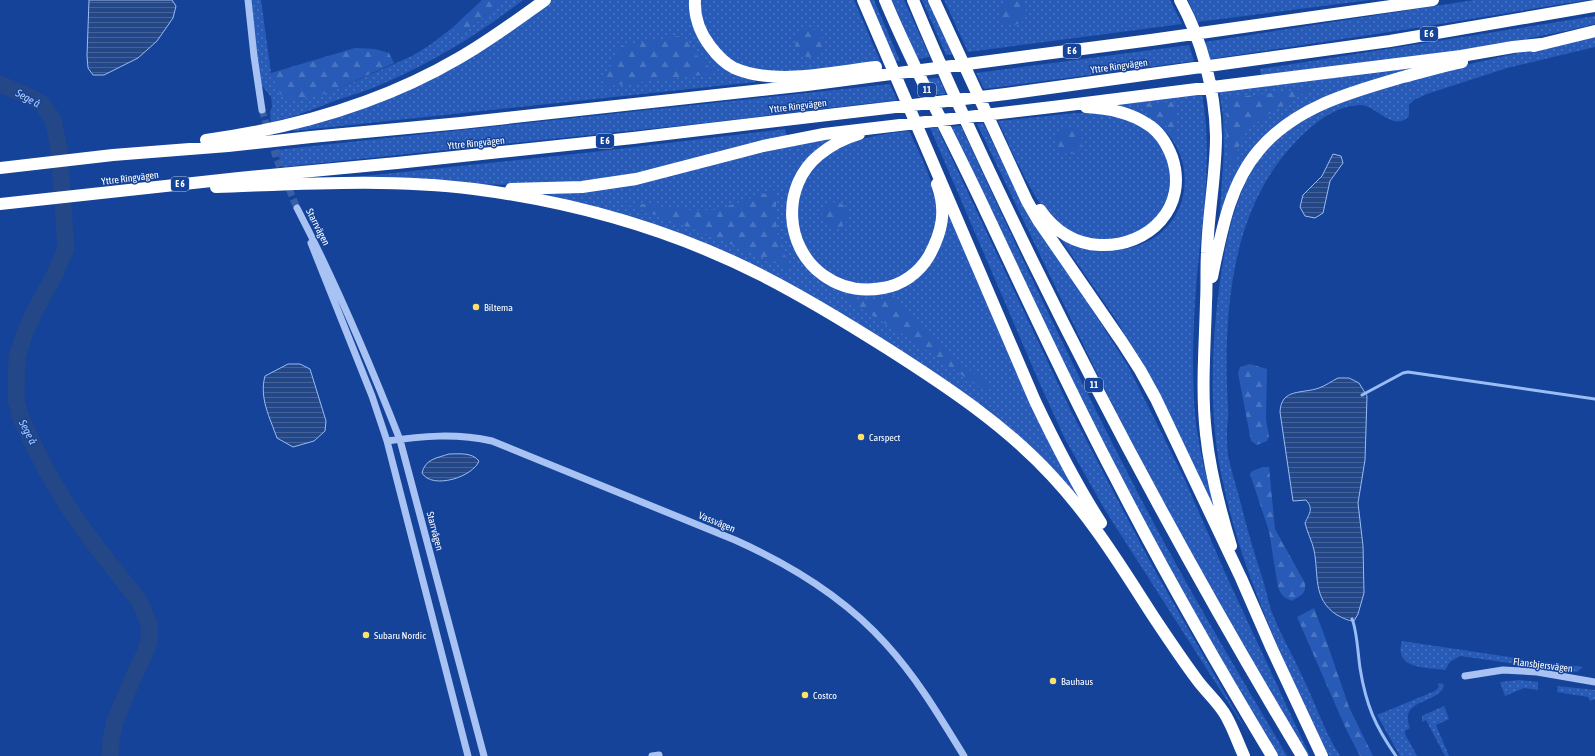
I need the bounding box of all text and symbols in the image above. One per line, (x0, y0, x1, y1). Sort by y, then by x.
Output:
road number: E 6 (1420, 27, 1438, 41)
road number: E 6 (1063, 44, 1081, 58)
street label: Yttre Ringvägen (1090, 57, 1148, 75)
road number: 11 (918, 83, 936, 97)
water label: Sege å (13, 86, 42, 110)
street label: Yttre Ringvägen (769, 97, 827, 115)
road number: E 6 (596, 134, 614, 148)
street label: Yttre Ringvägen (447, 135, 505, 151)
street label: Yttre Ringvägen (101, 169, 159, 187)
road number: E 6 (171, 177, 189, 191)
street label: Starrvägen (304, 207, 332, 247)
marker: Biltema (471, 302, 481, 312)
place label: Biltema (484, 302, 513, 313)
road number: 11 (1085, 378, 1103, 392)
water label: Sege å (16, 417, 39, 446)
marker: Carspect (856, 432, 866, 442)
place label: Carspect (869, 432, 901, 443)
street label: Starrvägen (425, 510, 445, 552)
street label: Vassvägen (697, 510, 737, 534)
marker: Subaru Nordic (361, 630, 371, 640)
place label: Subaru Nordic (374, 630, 426, 641)
street label: Flansbjersvägen (1513, 656, 1574, 674)
marker: Bauhaus (1048, 676, 1058, 686)
place label: Bauhaus (1061, 676, 1094, 687)
marker: Costco (800, 690, 810, 700)
place label: Costco (813, 690, 837, 701)

